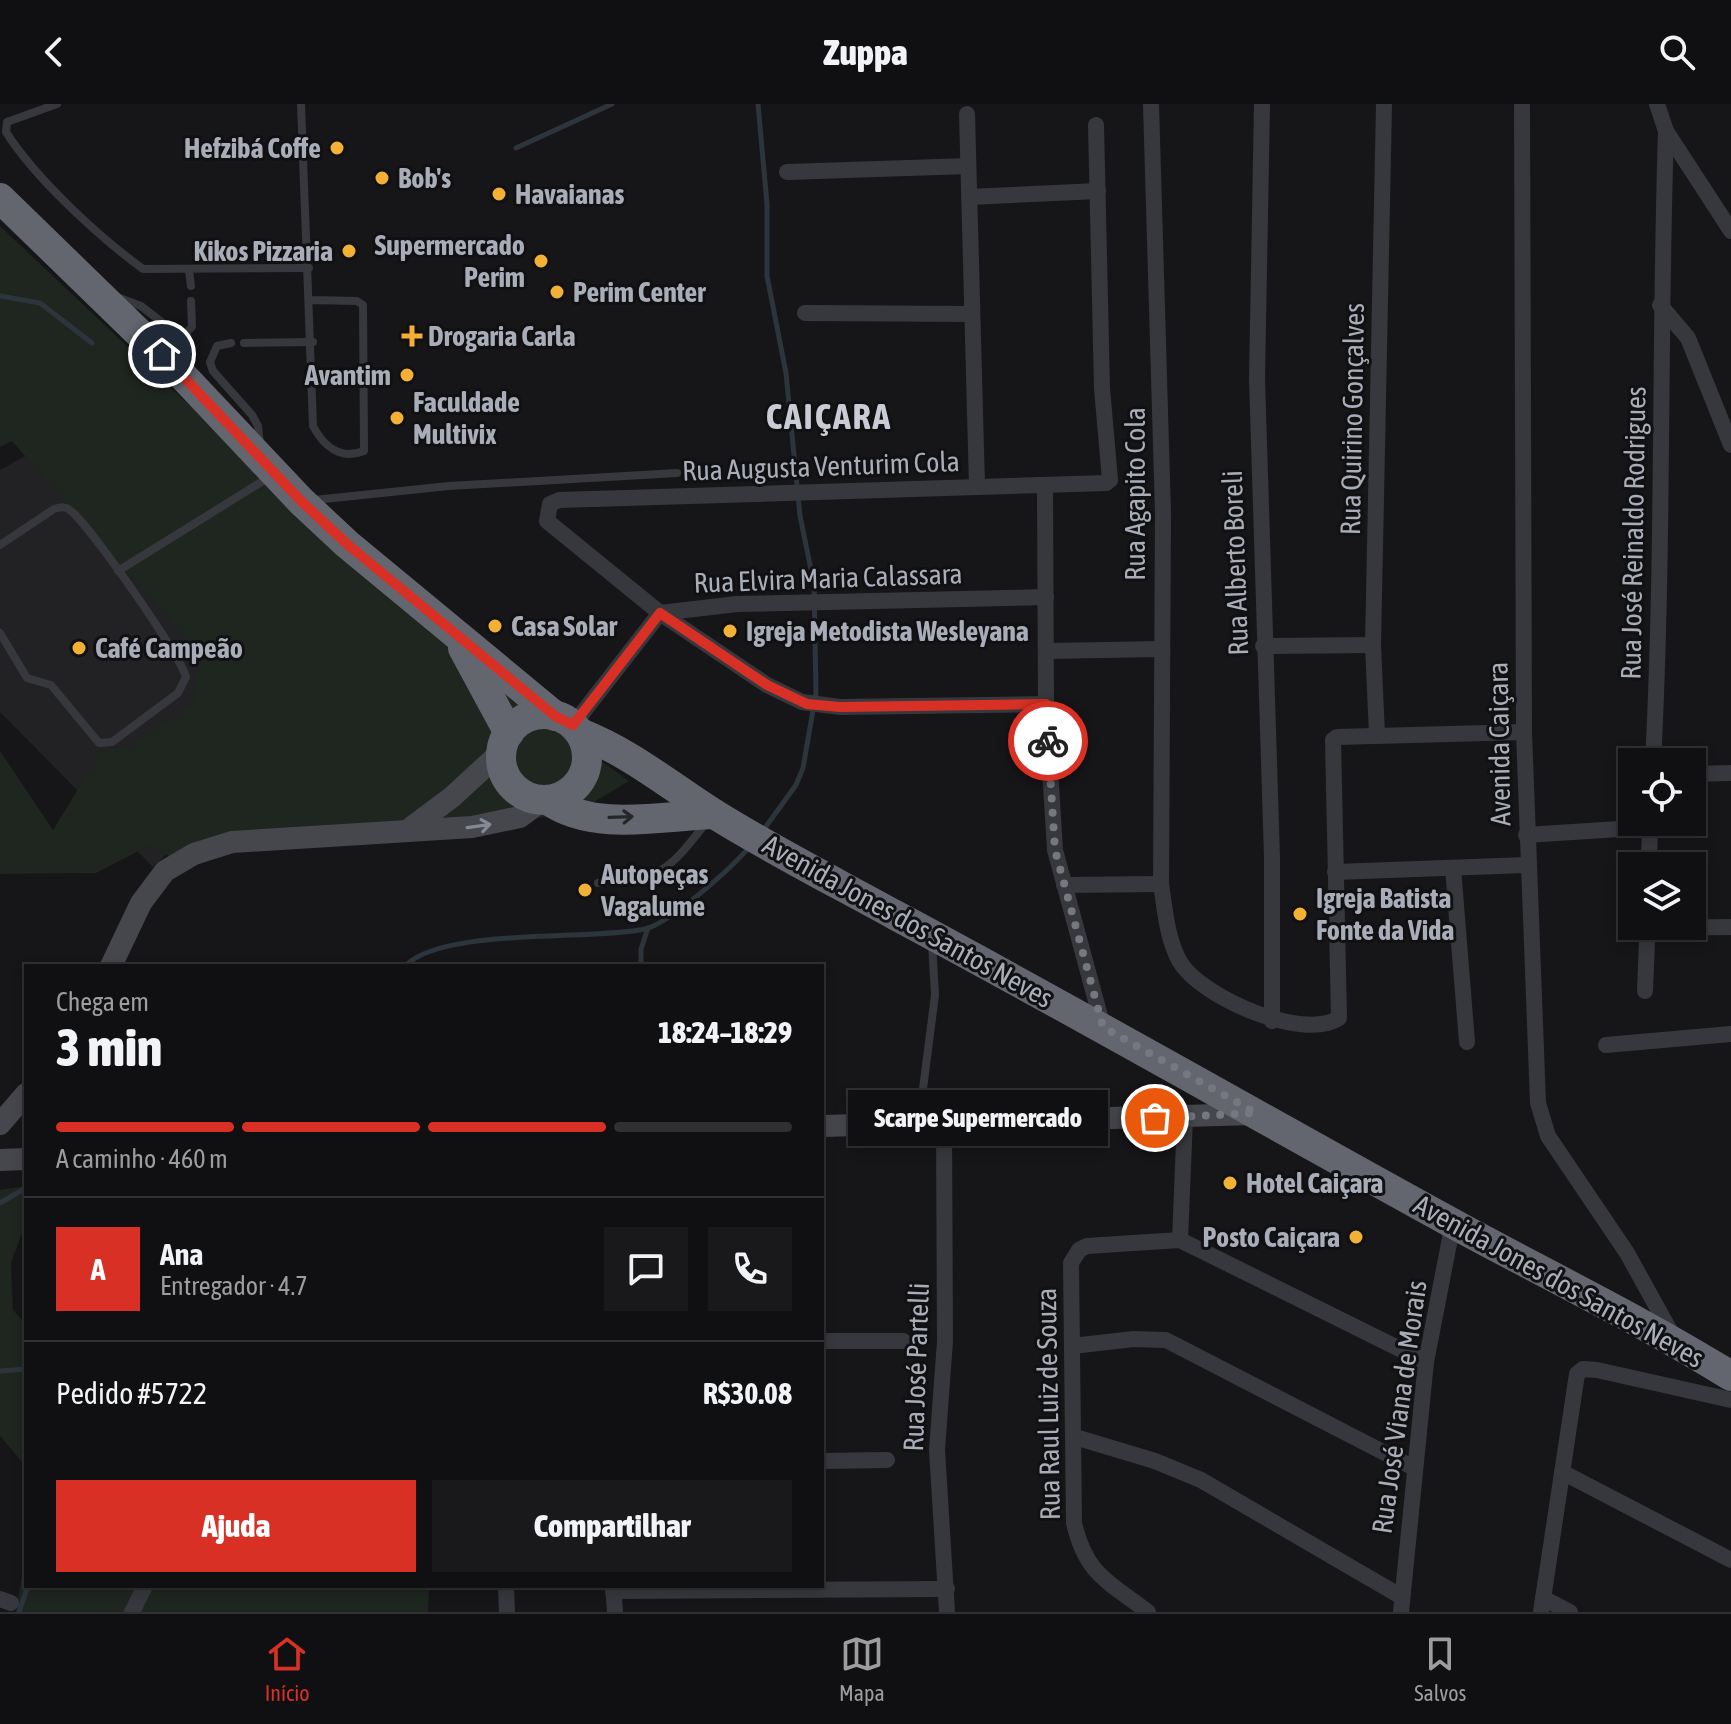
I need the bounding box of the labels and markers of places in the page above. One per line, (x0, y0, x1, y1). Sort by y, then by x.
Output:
place label: Hefzibá Coffe (184, 132, 321, 164)
marker: Hefzibá Coffe (328, 139, 346, 157)
place label: Bob's (398, 162, 451, 194)
marker: Bob's (373, 169, 391, 187)
place label: Havaianas (515, 178, 625, 210)
marker: Havaianas (490, 185, 508, 203)
place label: Supermercado Perim (375, 229, 525, 293)
place label: Kikos Pizzaria (193, 235, 333, 267)
marker: Kikos Pizzaria (340, 242, 358, 260)
marker: Supermercado Perim (532, 252, 550, 270)
place label: Perim Center (573, 276, 706, 308)
marker: Perim Center (548, 283, 566, 301)
pin (128, 320, 196, 388)
place label: Drogaria Carla (428, 320, 575, 352)
marker: Drogaria Carla (403, 327, 421, 345)
place label: Avantim (304, 359, 391, 391)
marker: Avantim (398, 366, 416, 384)
place label: Faculdade Multivix (413, 386, 520, 450)
marker: Faculdade Multivix (388, 409, 406, 427)
place label: Casa Solar (511, 610, 618, 642)
place label: Igreja Metodista Wesleyana (746, 615, 1029, 647)
marker: Casa Solar (486, 617, 504, 635)
marker: Igreja Metodista Wesleyana (721, 622, 739, 640)
place label: Café Campeão (95, 632, 243, 664)
marker: Café Campeão (70, 639, 88, 657)
place label: Autopeças Vagalume (600, 858, 708, 922)
marker: Autopeças Vagalume (576, 881, 594, 899)
place label: Igreja Batista Fonte da Vida (1316, 882, 1454, 946)
marker: Igreja Batista Fonte da Vida (1291, 905, 1309, 923)
pin (1121, 1084, 1189, 1152)
callout: Scarpe Supermercado (847, 1090, 1107, 1146)
place label: Hotel Caiçara (1246, 1167, 1383, 1199)
marker: Hotel Caiçara (1221, 1174, 1239, 1192)
place label: Posto Caiçara (1203, 1221, 1340, 1253)
marker: Posto Caiçara (1347, 1228, 1365, 1246)

